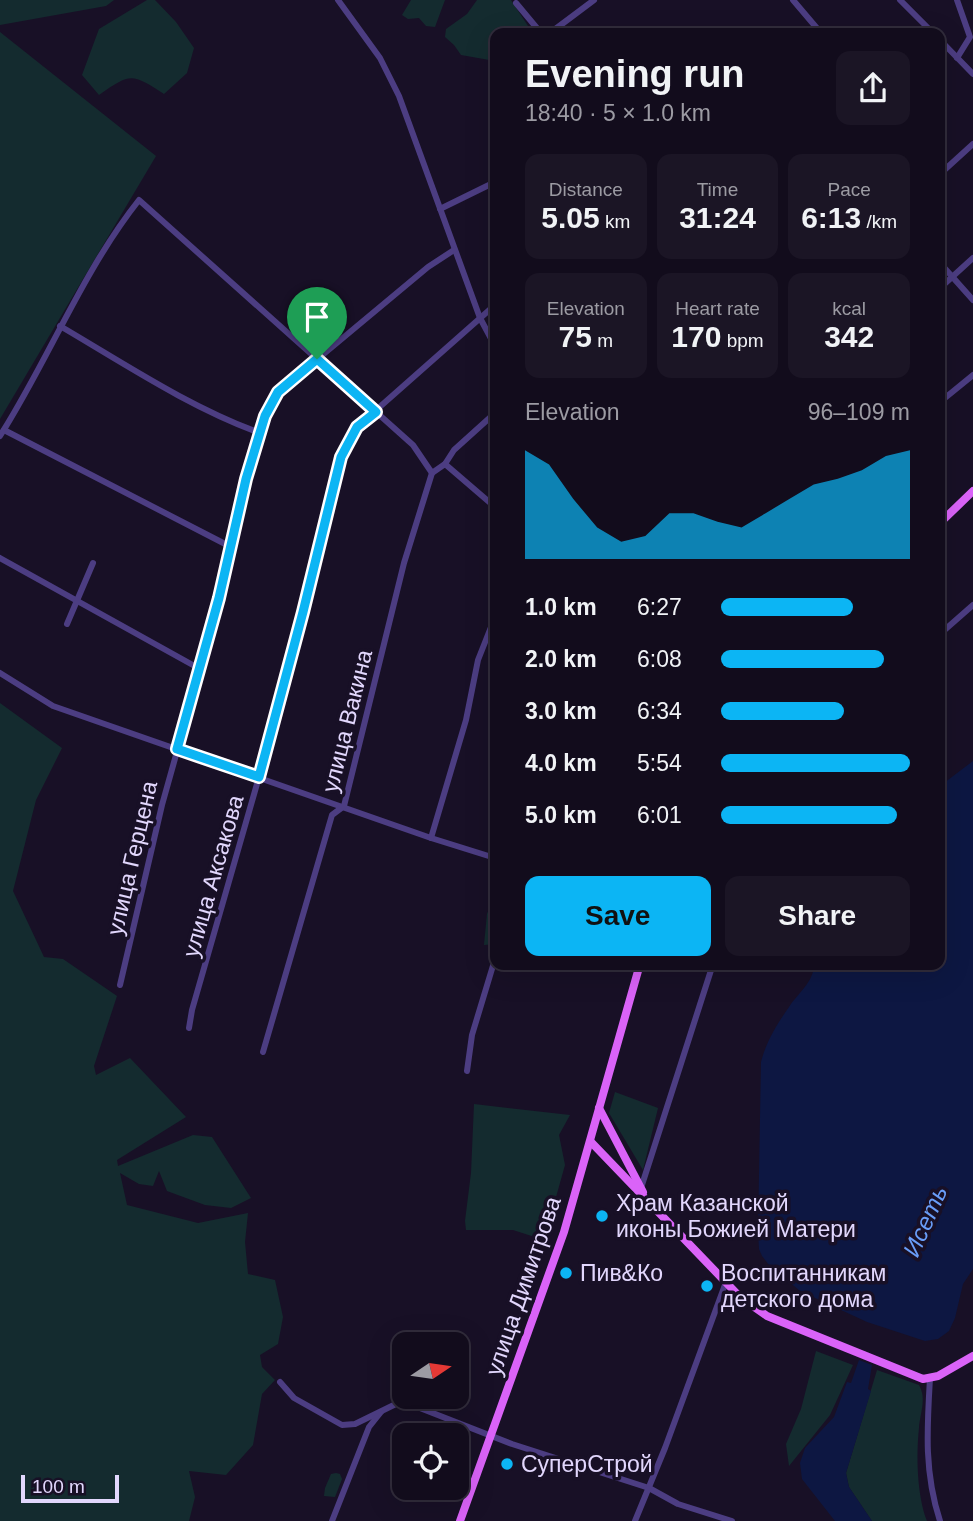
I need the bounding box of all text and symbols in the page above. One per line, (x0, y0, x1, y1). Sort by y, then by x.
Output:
button: share (836, 51, 910, 125)
text: Evening run (525, 53, 745, 95)
text: 18:40 · 5 × 1.0 km (525, 100, 711, 126)
text: Distance (549, 179, 623, 200)
text: Time (697, 179, 738, 200)
text: Pace (828, 179, 871, 200)
text: 5.05 (541, 201, 600, 234)
text: 31:24 (679, 201, 756, 234)
text: 6:13 (801, 201, 861, 234)
text: km (600, 211, 630, 232)
text: /km (861, 211, 897, 232)
pin (287, 287, 347, 359)
icon: arrive (298, 298, 336, 336)
text: Elevation (547, 298, 625, 319)
text: Heart rate (675, 298, 760, 319)
text: kcal (832, 298, 866, 319)
text: 75 (559, 320, 592, 353)
text: 170 (671, 320, 721, 353)
text: 342 (824, 320, 874, 353)
text: m (592, 330, 613, 351)
text: bpm (721, 330, 764, 351)
text: Elevation (525, 399, 620, 425)
text: 96–109 m (808, 399, 910, 425)
text: 1.0 km (525, 594, 597, 620)
text: 6:27 (637, 594, 682, 620)
text: 2.0 km (525, 646, 597, 672)
text: 6:08 (637, 646, 682, 672)
street label: улица Вакина (317, 647, 377, 795)
text: 3.0 km (525, 698, 597, 724)
text: 6:34 (637, 698, 682, 724)
text: 4.0 km (525, 750, 597, 776)
text: 5:54 (637, 750, 682, 776)
street label: улица Герцена (102, 778, 162, 938)
street label: улица Аксакова (177, 792, 249, 960)
text: 5.0 km (525, 802, 597, 828)
text: 6:01 (637, 802, 682, 828)
button: Save (525, 876, 711, 956)
button: Share (725, 876, 910, 956)
water label: Исеть (897, 1181, 953, 1261)
place label: Храм Казанской иконы Божией Матери (616, 1190, 856, 1242)
street label: улица Димитрова (480, 1193, 566, 1379)
marker: Храм Казанской иконы Божией Матери (594, 1208, 610, 1224)
place label: Пив&Ко (580, 1260, 663, 1286)
place label: Воспитанникам детского дома (721, 1260, 886, 1312)
marker: Пив&Ко (558, 1265, 574, 1281)
marker: Воспитанникам детского дома (699, 1278, 715, 1294)
north arrow (392, 1332, 469, 1409)
map controls (392, 1332, 469, 1500)
button: locate (392, 1423, 469, 1500)
place label: СуперСтрой (521, 1451, 653, 1477)
marker: СуперСтрой (499, 1456, 515, 1472)
scale bar (21, 1472, 119, 1504)
text: 100 m (32, 1476, 85, 1497)

